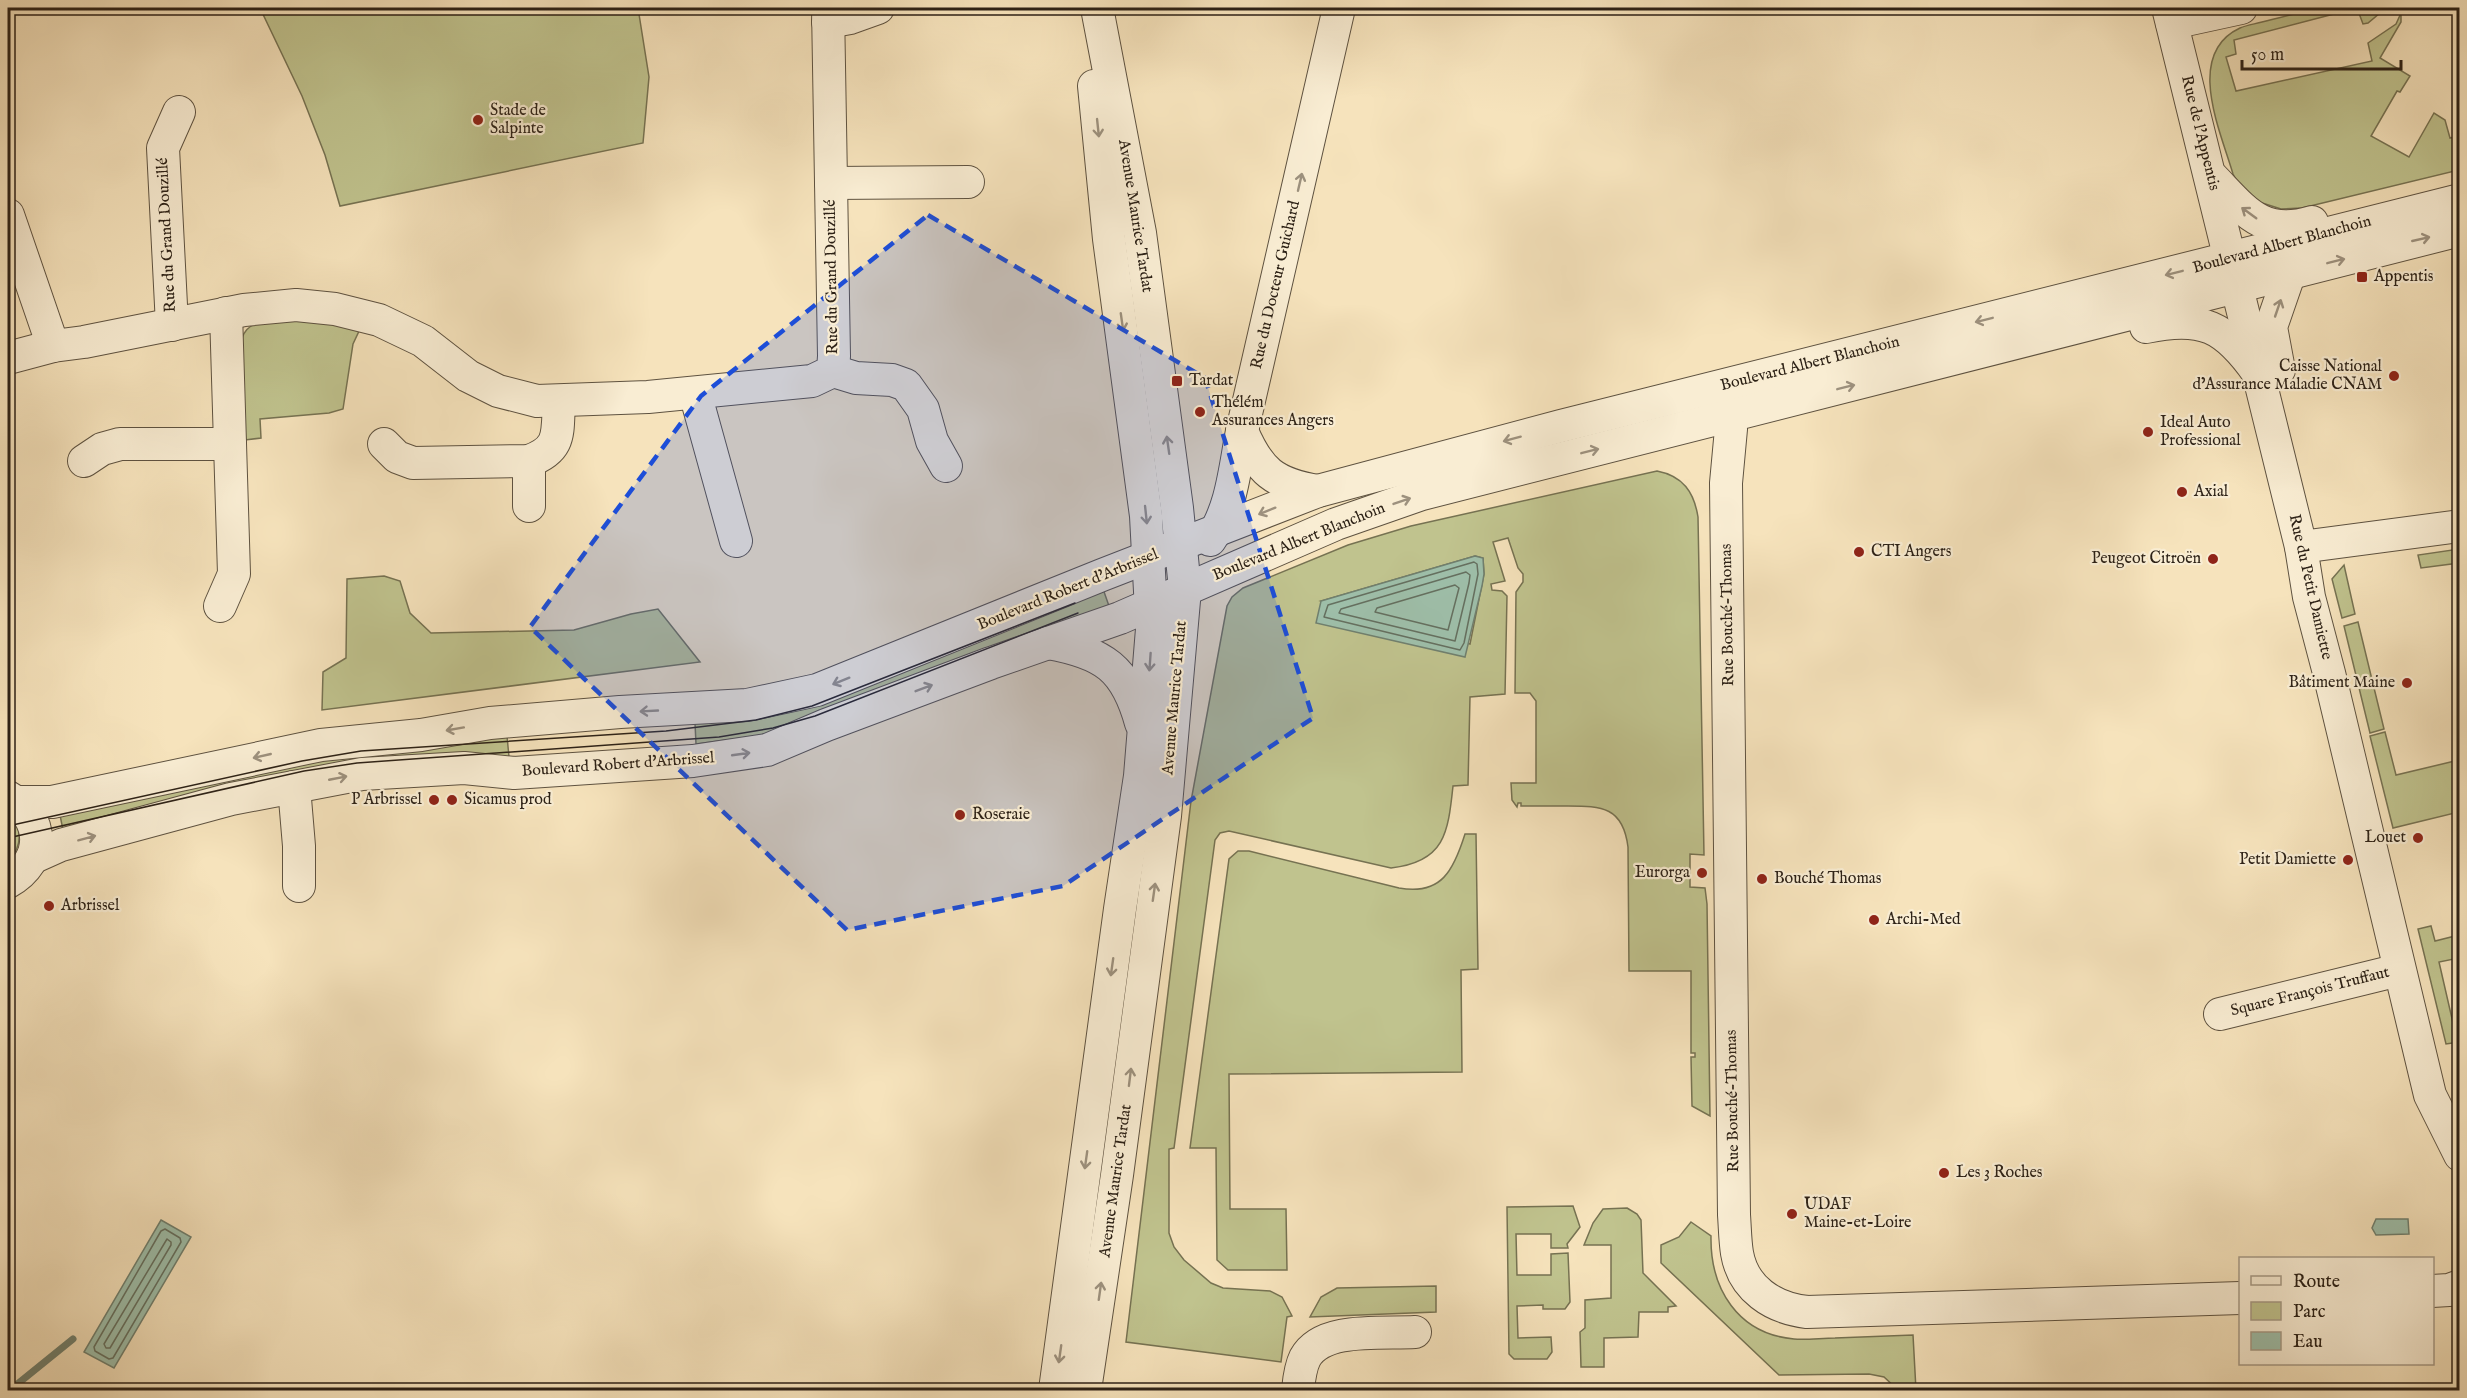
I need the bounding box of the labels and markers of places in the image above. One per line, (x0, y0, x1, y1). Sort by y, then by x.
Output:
place label: Stade de Salpinte (490, 101, 546, 139)
marker: Stade de Salpinte (471, 113, 485, 127)
place label: Appentis (2373, 267, 2434, 287)
marker: Appentis (2355, 270, 2369, 284)
place label: Caisse National d’Assurance Maladie CNAM (2193, 357, 2383, 395)
marker: Caisse National d’Assurance Maladie CNAM (2387, 369, 2401, 383)
place label: Tardat (1189, 371, 1234, 391)
marker: Tardat (1170, 374, 1184, 388)
place label: Thélém Assurances Angers (1211, 393, 1334, 431)
marker: Thélém Assurances Angers (1193, 405, 1207, 419)
place label: Ideal Auto Professional (2160, 413, 2241, 451)
marker: Ideal Auto Professional (2141, 425, 2155, 439)
place label: Axial (2193, 482, 2229, 502)
marker: Axial (2175, 485, 2189, 499)
place label: CTI Angers (1871, 542, 1952, 562)
marker: CTI Angers (1852, 545, 1866, 559)
place label: Peugeot Citroën (2091, 549, 2201, 569)
marker: Peugeot Citroën (2206, 552, 2220, 566)
place label: Bâtiment Maine (2289, 673, 2395, 693)
marker: Bâtiment Maine (2400, 676, 2414, 690)
place label: P Arbrissel (351, 790, 423, 810)
place label: Sicamus prod (464, 790, 552, 810)
marker: P Arbrissel (427, 793, 441, 807)
marker: Sicamus prod (445, 793, 459, 807)
place label: Roseraie (972, 805, 1030, 825)
marker: Roseraie (953, 808, 967, 822)
place label: Louet (2365, 828, 2407, 848)
marker: Louet (2411, 831, 2425, 845)
place label: Petit Damiette (2239, 850, 2336, 870)
marker: Petit Damiette (2341, 853, 2355, 867)
place label: Eurorga (1635, 863, 1690, 883)
marker: Eurorga (1695, 866, 1709, 880)
place label: Bouché Thomas (1774, 869, 1882, 889)
marker: Bouché Thomas (1755, 872, 1769, 886)
place label: Arbrissel (60, 896, 120, 916)
marker: Arbrissel (42, 899, 56, 913)
place label: Archi-Med (1885, 910, 1961, 930)
marker: Archi-Med (1867, 913, 1881, 927)
place label: Les 3 Roches (1956, 1163, 2043, 1183)
marker: Les 3 Roches (1937, 1166, 1951, 1180)
place label: UDAF Maine-et-Loire (1804, 1195, 1911, 1233)
marker: UDAF Maine-et-Loire (1785, 1207, 1799, 1221)

